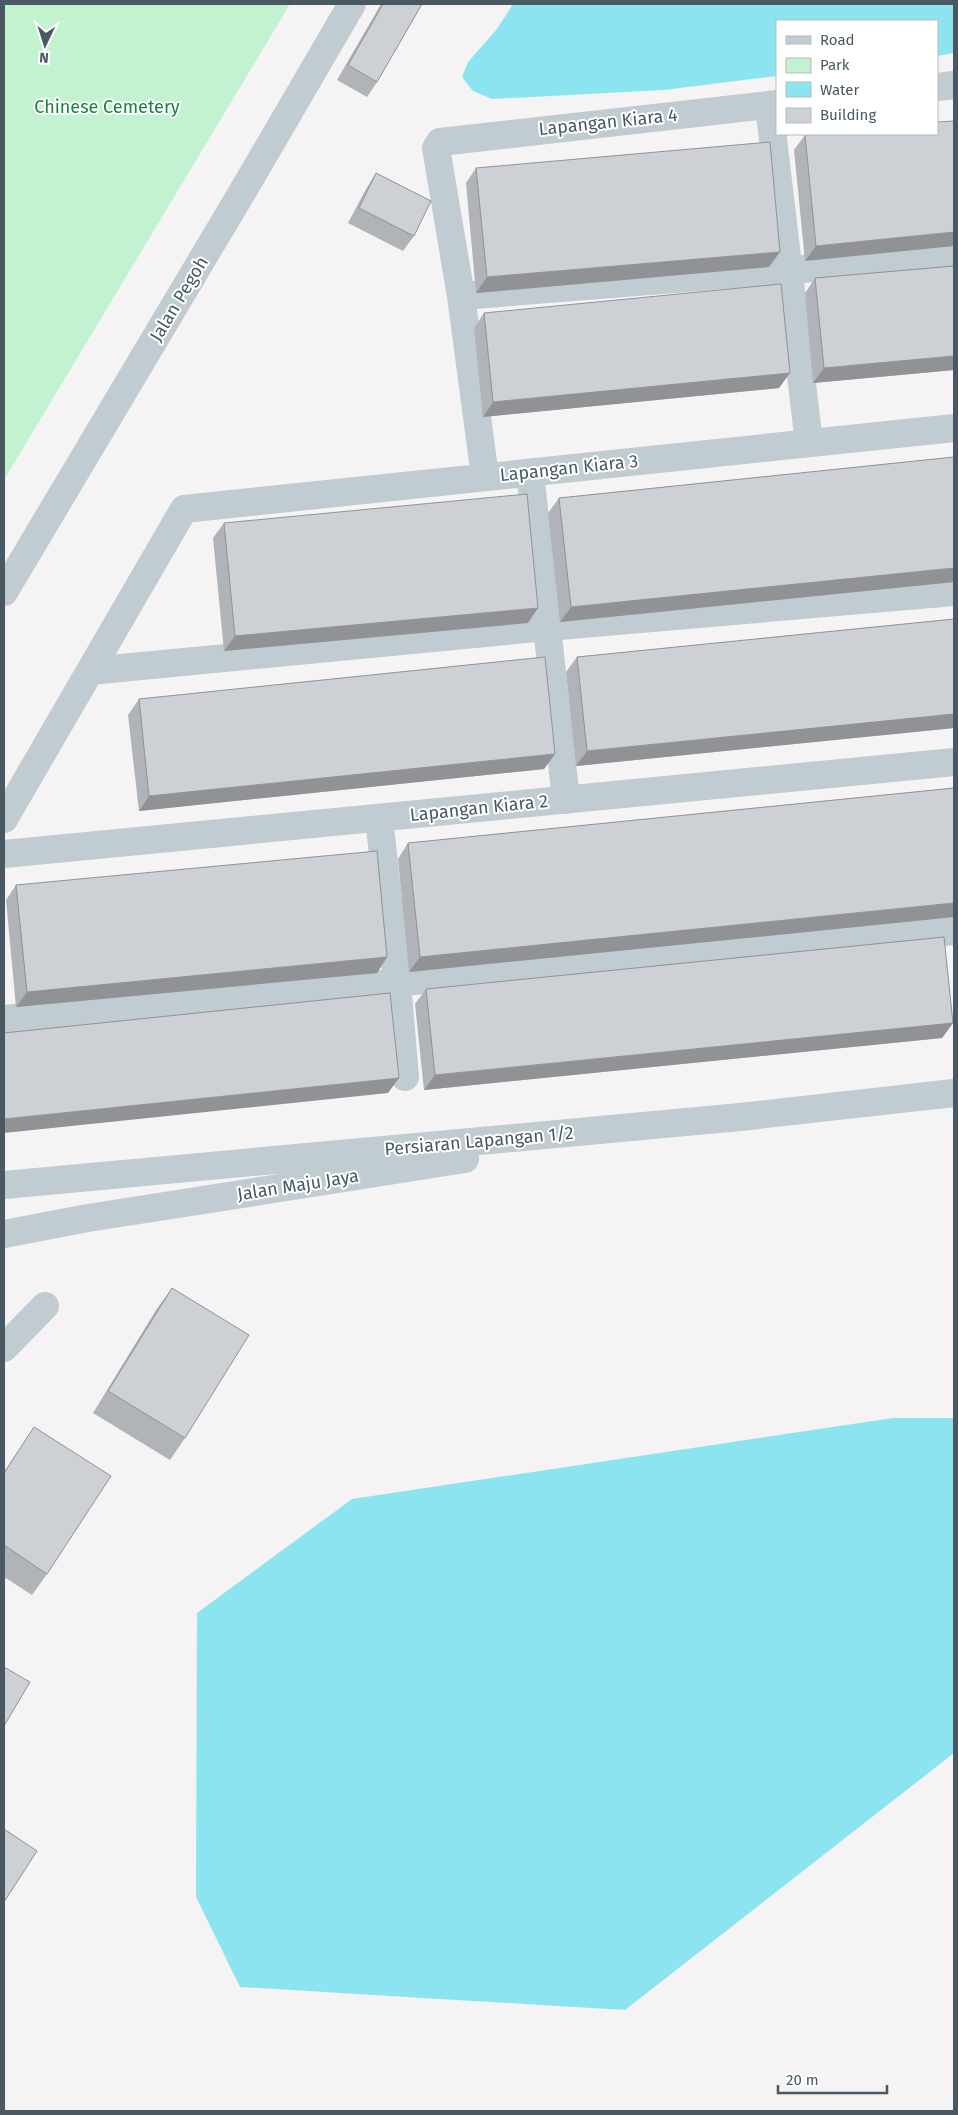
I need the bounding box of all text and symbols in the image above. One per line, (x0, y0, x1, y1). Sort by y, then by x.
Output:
north arrow (20, 20, 70, 70)
legend (776, 20, 938, 135)
text: Road (820, 31, 855, 49)
text: N (39, 49, 49, 66)
text: Park (820, 56, 850, 74)
text: Water (820, 81, 859, 99)
park label: Chinese Cemetery (34, 96, 180, 118)
street label: Lapangan Kiara 4 (537, 104, 679, 140)
text: Building (820, 106, 876, 124)
street label: Jalan Pegoh (145, 253, 213, 345)
street label: Lapangan Kiara 3 (499, 450, 639, 486)
street label: Lapangan Kiara 2 (409, 790, 549, 826)
street label: Persiaran Lapangan 1/2 (383, 1122, 575, 1160)
street label: Jalan Maju Jaya (236, 1165, 360, 1205)
scale bar (778, 2062, 887, 2094)
text: 20 m (786, 2071, 819, 2089)

